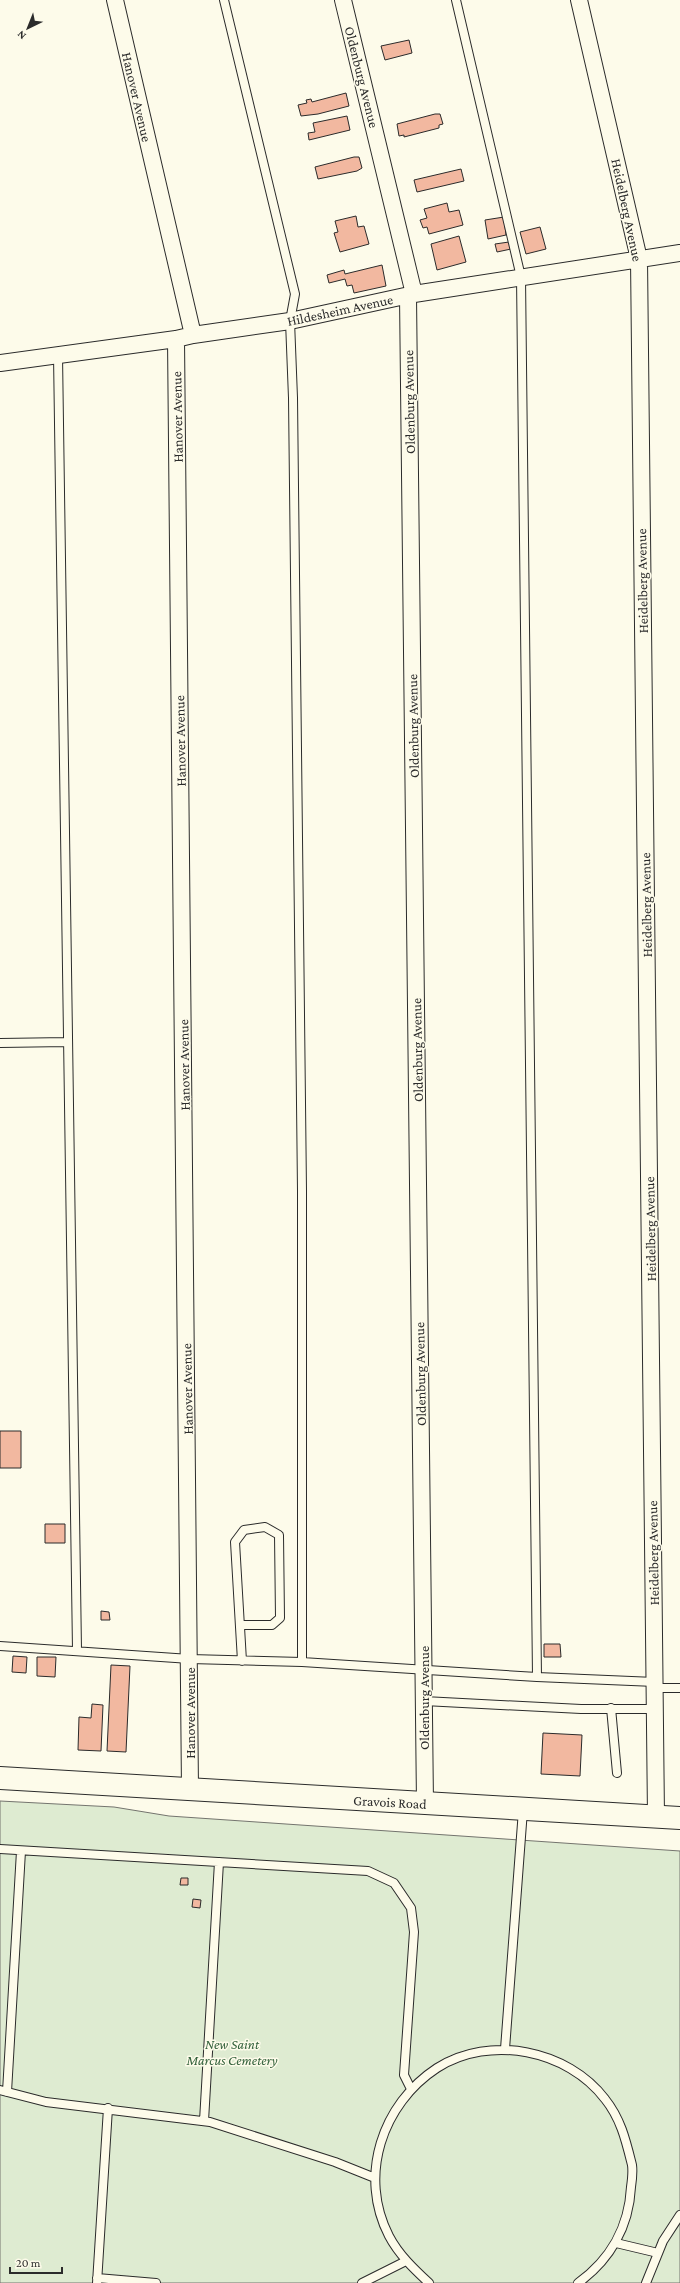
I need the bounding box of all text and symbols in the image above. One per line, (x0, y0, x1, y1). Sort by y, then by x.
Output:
north arrow (8, 8, 48, 48)
street label: Oldenburg Avenue (342, 25, 382, 129)
text: N (14, 28, 28, 42)
street label: Hanover Avenue (119, 51, 155, 143)
street label: Heidelberg Avenue (608, 157, 646, 263)
street label: Hildesheim Avenue (286, 291, 394, 329)
street label: Oldenburg Avenue (400, 350, 418, 454)
street label: Hanover Avenue (168, 371, 186, 463)
street label: Heidelberg Avenue (633, 528, 651, 634)
street label: Oldenburg Avenue (404, 674, 422, 778)
street label: Hanover Avenue (171, 695, 189, 787)
street label: Heidelberg Avenue (637, 852, 655, 958)
street label: Oldenburg Avenue (408, 998, 426, 1102)
street label: Hanover Avenue (175, 1019, 193, 1111)
street label: Heidelberg Avenue (641, 1176, 659, 1282)
street label: Oldenburg Avenue (411, 1322, 429, 1426)
street label: Hanover Avenue (178, 1343, 196, 1435)
street label: Heidelberg Avenue (644, 1500, 662, 1606)
street label: Oldenburg Avenue (416, 1646, 432, 1750)
street label: Hanover Avenue (182, 1667, 198, 1759)
street label: Gravois Road (353, 1792, 428, 1812)
park label: New Saint Marcus Cemetery (185, 2036, 278, 2068)
scale bar (10, 2249, 62, 2275)
text: 20 m (16, 2256, 41, 2270)

